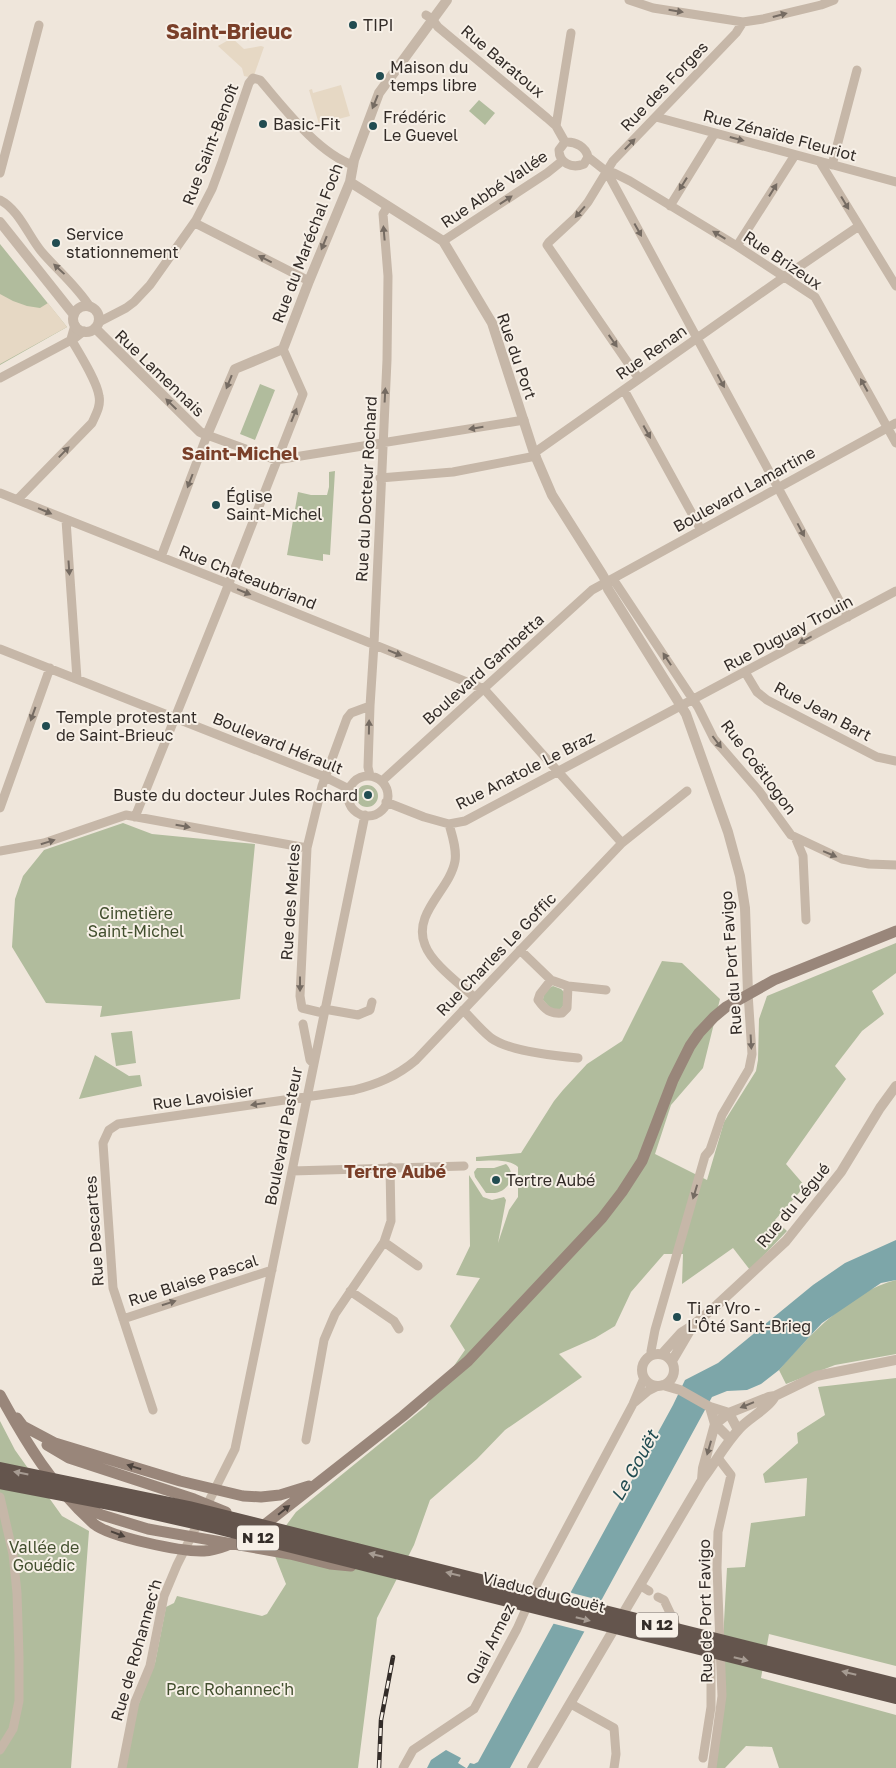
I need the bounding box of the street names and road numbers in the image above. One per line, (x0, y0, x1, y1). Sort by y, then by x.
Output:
street label: Rue Baratoux (457, 20, 549, 102)
street label: Rue des Forges (616, 37, 712, 135)
street label: Rue Saint-Benoît (178, 80, 242, 208)
street label: Rue Zénaïde Fleuriot (701, 105, 859, 165)
street label: Rue Abbé Vallée (437, 146, 551, 232)
street label: Rue du Maréchal Foch (267, 160, 347, 326)
street label: Rue Brizeux (740, 226, 826, 294)
street label: Rue du Port (493, 310, 541, 402)
street label: Rue Renan (612, 320, 690, 384)
street label: Rue Lamennais (111, 325, 209, 421)
street label: Rue du Docteur Rochard (351, 396, 381, 582)
street label: Boulevard Lamartine (670, 442, 818, 536)
street label: Rue Chateaubriand (176, 540, 320, 614)
street label: Rue Duguay Trouin (720, 590, 856, 676)
street label: Boulevard Gambetta (418, 609, 548, 729)
street label: Rue Jean Bart (771, 677, 875, 745)
street label: Boulevard Hérault (210, 708, 346, 778)
street label: Rue Coëtlogon (717, 716, 801, 818)
street label: Rue Anatole Le Braz (452, 726, 598, 814)
street label: Rue des Merles (276, 843, 304, 961)
street label: Rue Charles Le Goffic (432, 888, 560, 1020)
street label: Rue du Port Favigo (716, 890, 746, 1036)
street label: Boulevard Pasteur (260, 1065, 306, 1207)
street label: Rue Lavoisier (151, 1080, 255, 1114)
street label: Rue du Légué (752, 1159, 834, 1251)
street label: Rue Descartes (80, 1175, 108, 1287)
street label: Rue Blaise Pascal (126, 1250, 260, 1310)
road number: N 12 (237, 1526, 279, 1550)
street label: Rue de Port Favigo (694, 1539, 716, 1683)
street label: Viaduc du Gouët (480, 1567, 608, 1617)
street label: Rue de Rohannec'h (106, 1577, 166, 1723)
street label: Quai Armez (461, 1601, 519, 1687)
road number: N 12 (636, 1612, 678, 1638)

